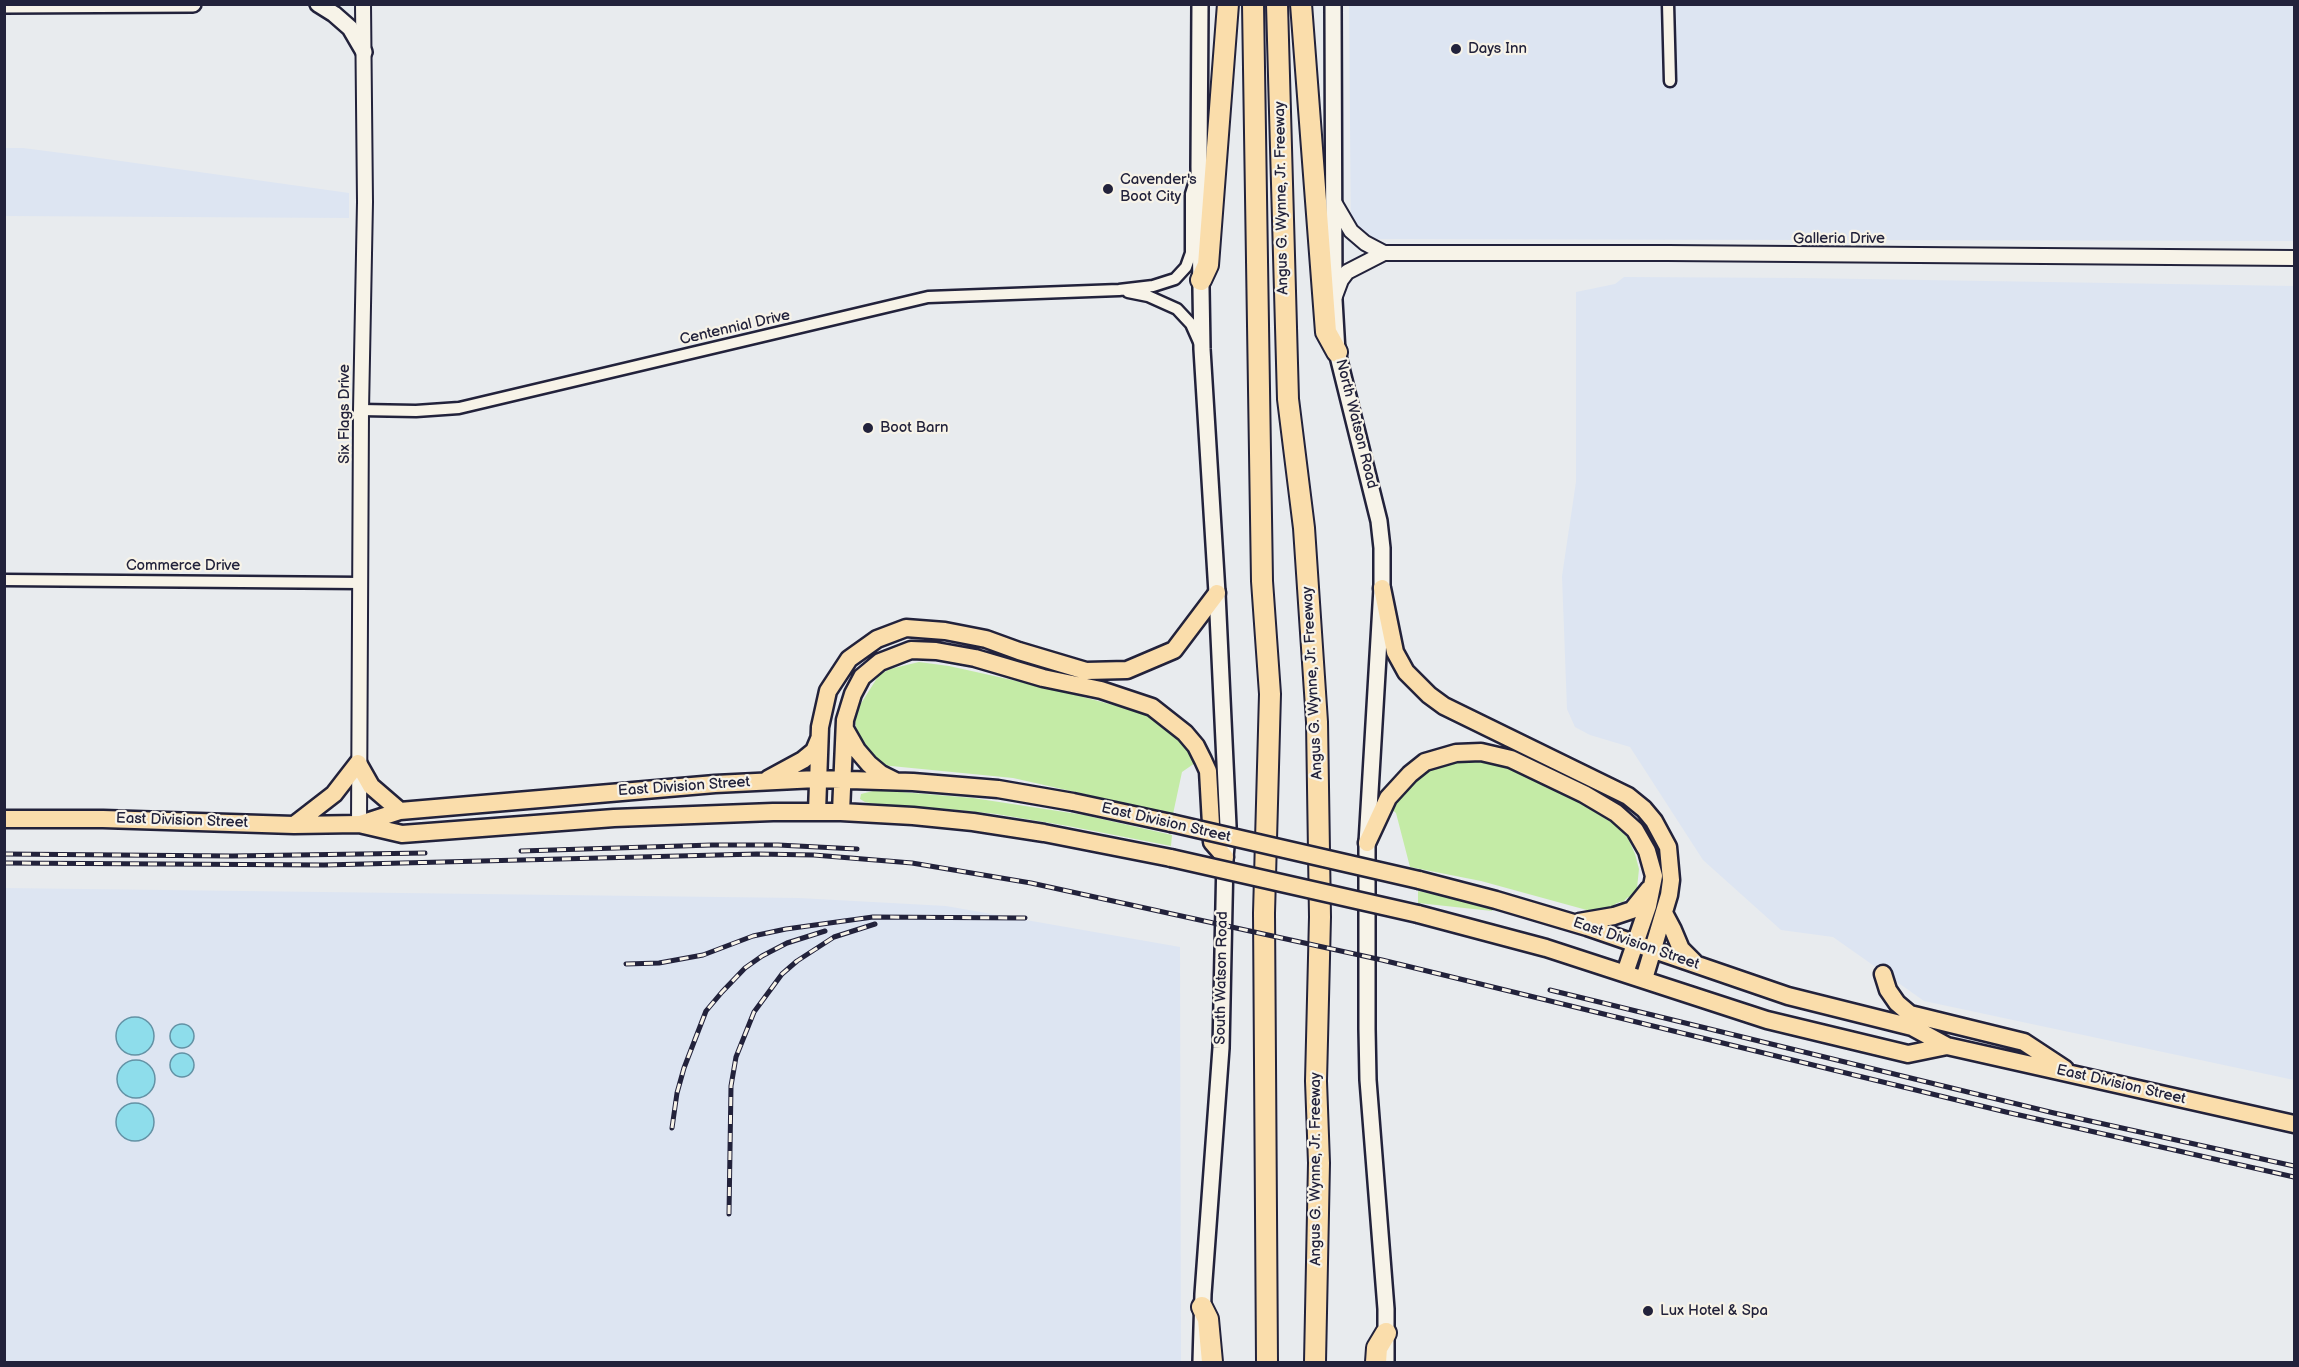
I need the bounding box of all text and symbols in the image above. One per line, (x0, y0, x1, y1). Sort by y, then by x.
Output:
place label: Days Inn (1468, 40, 1527, 58)
marker: Days Inn (1449, 42, 1463, 56)
street label: Angus G. Wynne, Jr. Freeway (1271, 101, 1293, 295)
place label: Cavender's Boot City (1120, 171, 1197, 206)
marker: Cavender's Boot City (1101, 182, 1115, 196)
street label: Galleria Drive (1793, 230, 1885, 248)
street label: Centennial Drive (678, 307, 792, 349)
street label: North Watson Road (1331, 357, 1381, 491)
street label: Six Flags Drive (336, 364, 354, 464)
place label: Boot Barn (880, 419, 948, 437)
marker: Boot Barn (861, 421, 875, 435)
street label: Commerce Drive (126, 557, 240, 575)
street label: Angus G. Wynne, Jr. Freeway (1299, 586, 1327, 780)
street label: East Division Street (617, 773, 751, 801)
street label: East Division Street (1100, 799, 1232, 847)
street label: East Division Street (116, 810, 248, 832)
street label: South Watson Road (1212, 911, 1232, 1045)
street label: East Division Street (1571, 914, 1701, 974)
street label: East Division Street (2055, 1061, 2187, 1109)
street label: Angus G. Wynne, Jr. Freeway (1307, 1072, 1325, 1266)
place label: Lux Hotel & Spa (1660, 1302, 1768, 1320)
marker: Lux Hotel & Spa (1641, 1304, 1655, 1318)

